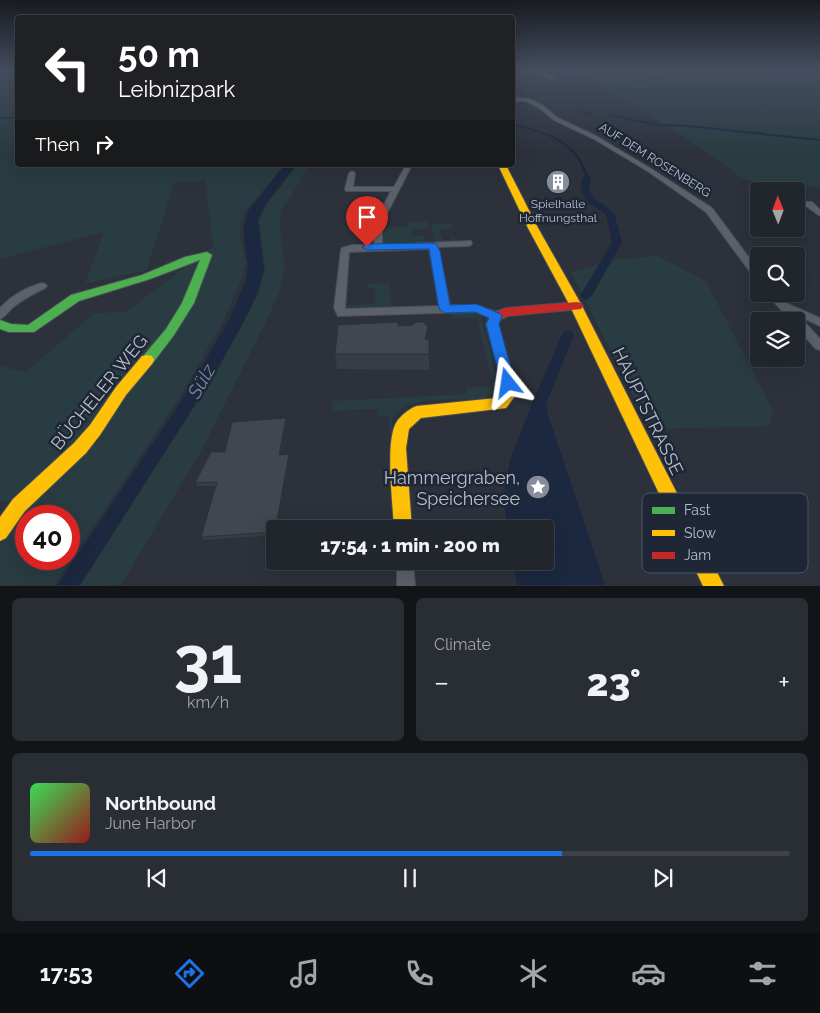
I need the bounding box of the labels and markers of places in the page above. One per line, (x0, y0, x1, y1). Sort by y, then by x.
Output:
building icon: Spielhalle Hoffnungsthal (545, 169, 571, 195)
pin (346, 196, 388, 247)
place label: Spielhalle Hoffnungsthal (519, 197, 598, 225)
place label: Hammergraben, Speichersee (384, 467, 520, 509)
place icon: Hammergraben, Speichersee (525, 474, 551, 500)

